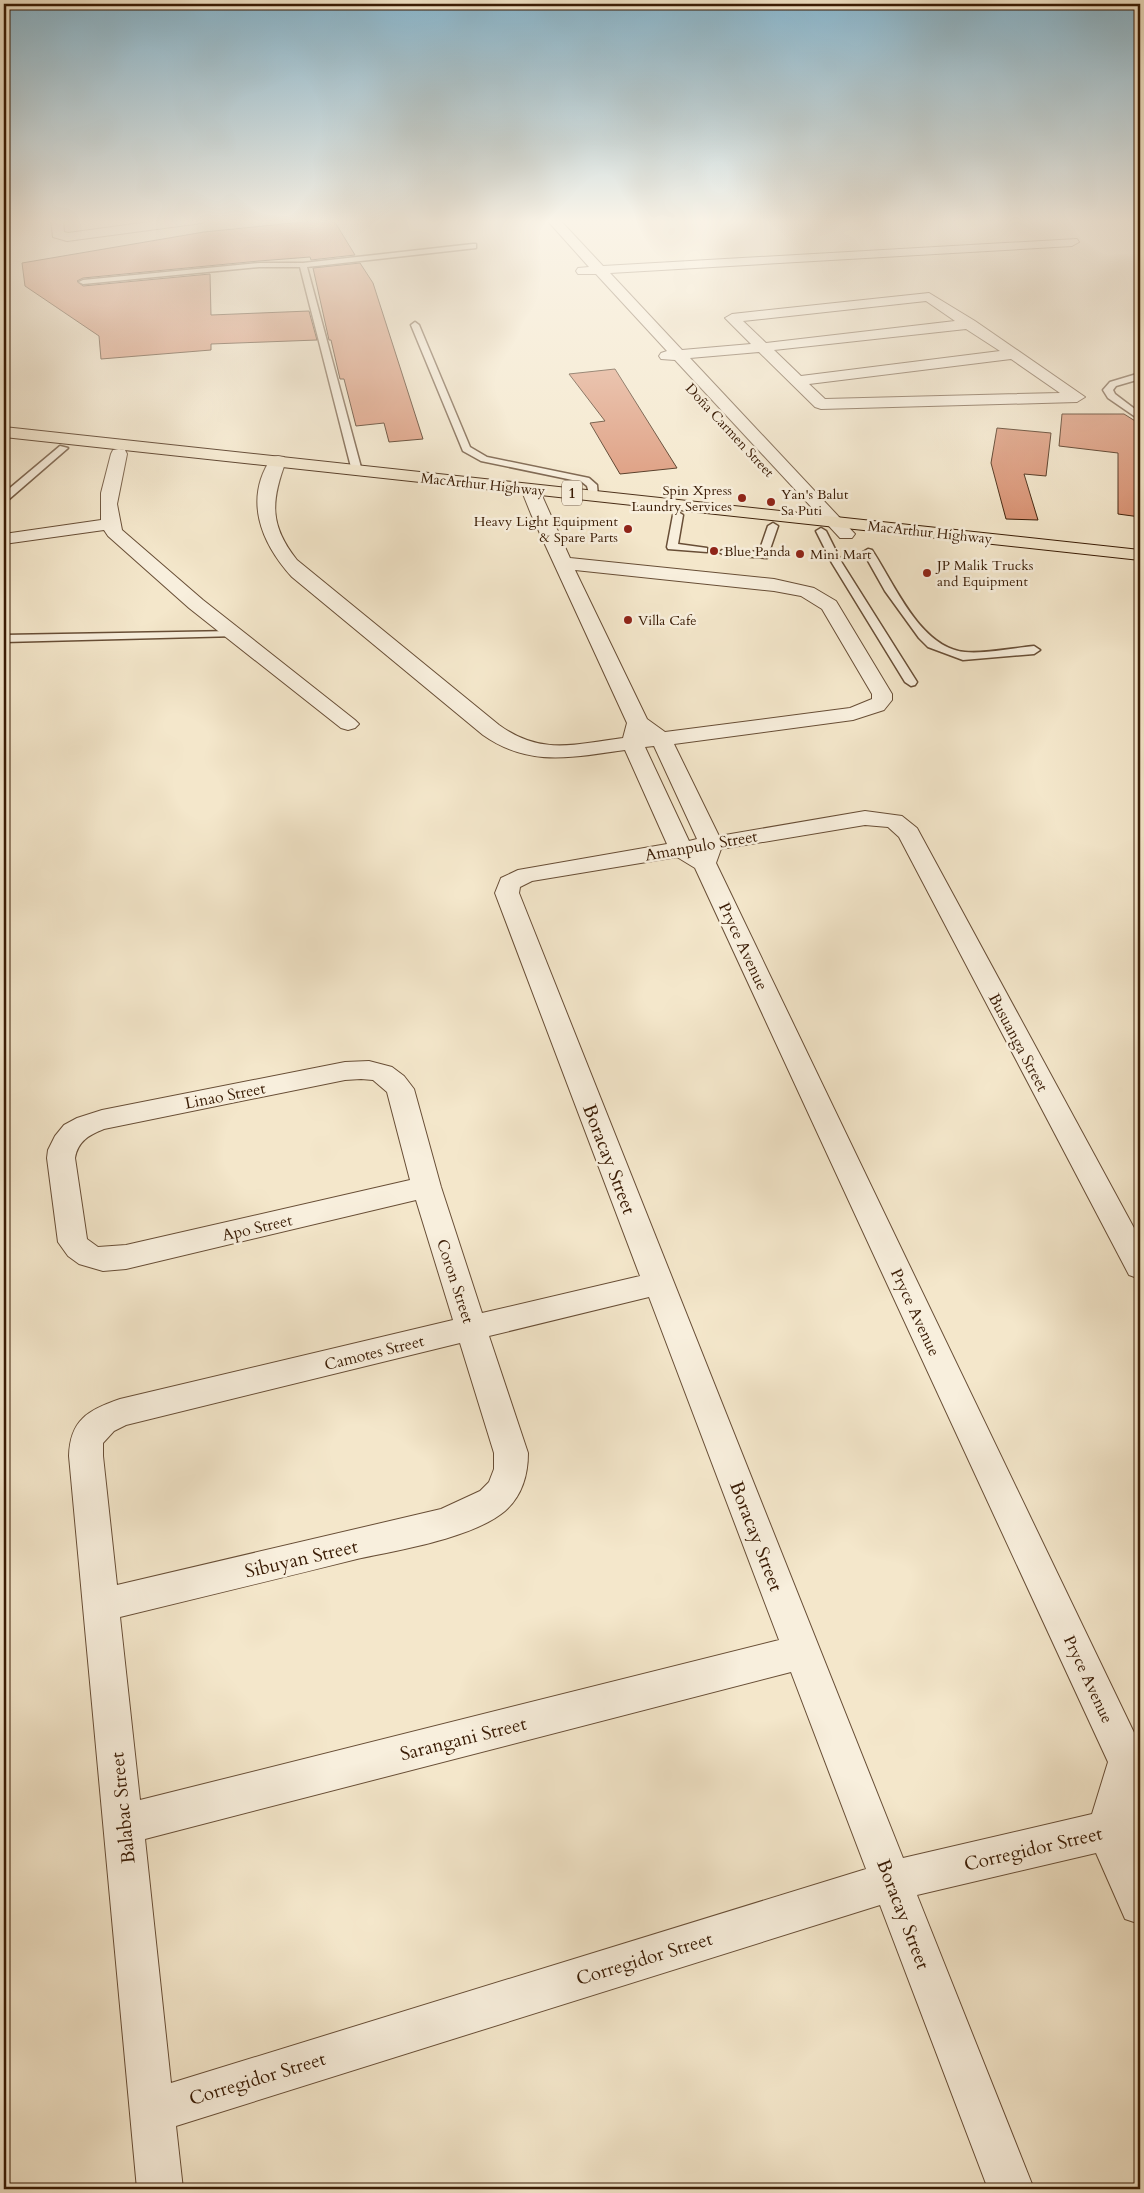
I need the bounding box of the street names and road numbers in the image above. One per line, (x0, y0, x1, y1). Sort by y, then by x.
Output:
street label: Doña Carmen Street (681, 379, 779, 482)
street label: MacArthur Highway (420, 469, 547, 501)
road number: 1 (562, 480, 582, 506)
street label: MacArthur Highway (867, 517, 994, 549)
street label: Amanpulo Street (643, 825, 759, 867)
street label: Pryce Avenue (713, 899, 773, 994)
street label: Busuanga Street (983, 989, 1053, 1096)
street label: Linao Street (183, 1077, 267, 1115)
street label: Boracay Street (576, 1101, 642, 1218)
street label: Apo Street (220, 1209, 294, 1247)
street label: Coron Street (431, 1236, 479, 1326)
street label: Pryce Avenue (885, 1265, 945, 1360)
street label: Camotes Street (322, 1330, 426, 1376)
street label: Boracay Street (723, 1478, 789, 1595)
street label: Sibuyan Street (242, 1533, 360, 1585)
street label: Pryce Avenue (1058, 1632, 1118, 1727)
street label: Sarangani Street (397, 1711, 529, 1767)
street label: Balabac Street (104, 1751, 142, 1865)
street label: Corregidor Street (961, 1820, 1105, 1878)
street label: Boracay Street (870, 1856, 936, 1973)
street label: Corregidor Street (573, 1926, 716, 1992)
street label: Corregidor Street (186, 2046, 329, 2112)

